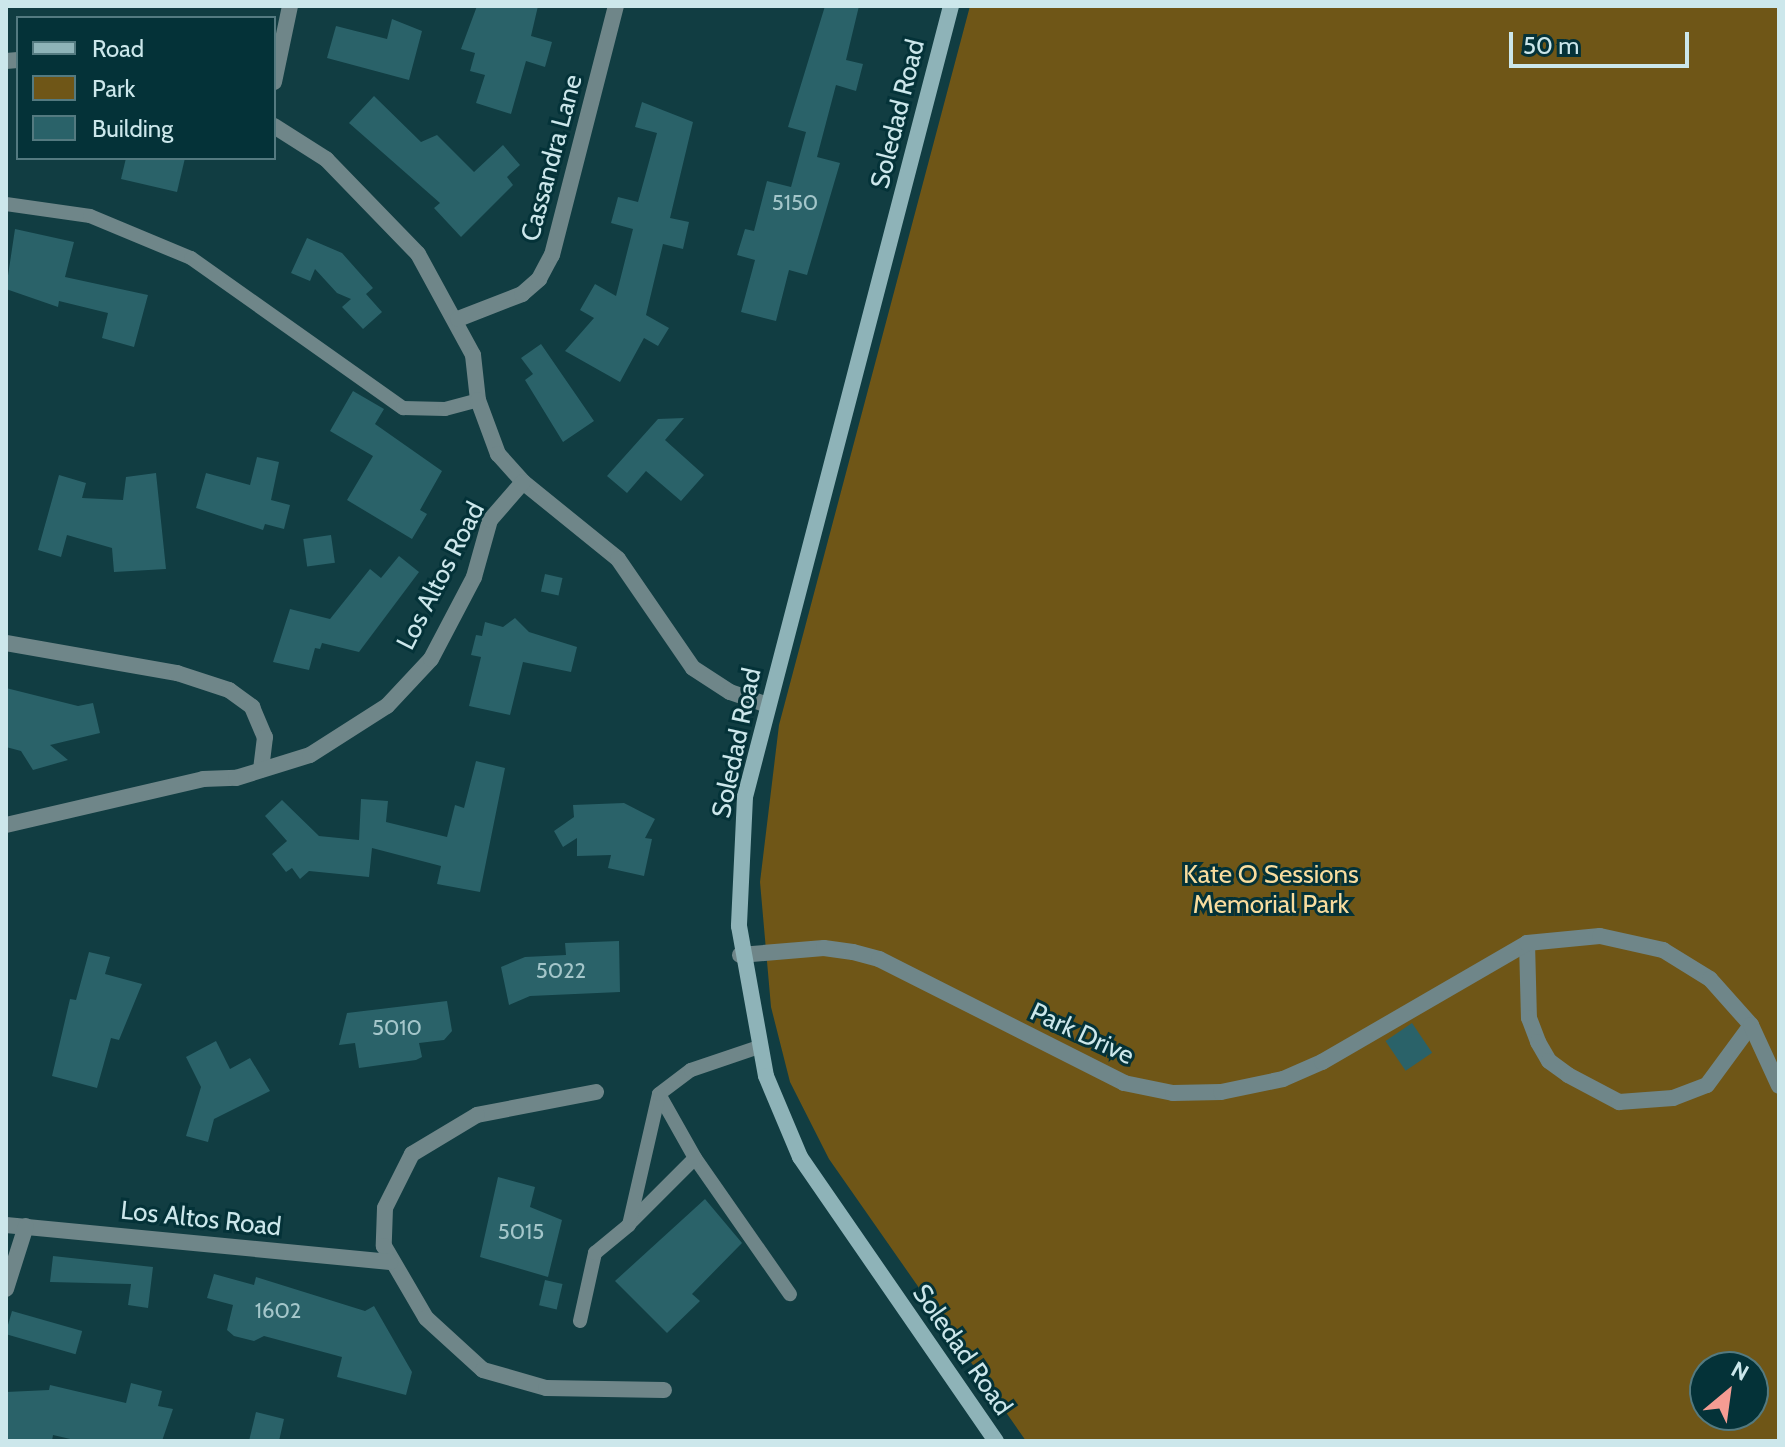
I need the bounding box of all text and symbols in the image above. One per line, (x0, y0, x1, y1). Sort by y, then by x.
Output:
legend (16, 16, 276, 160)
scale bar (1513, 16, 1693, 66)
text: 50 m (1523, 31, 1579, 60)
text: Road (92, 34, 144, 63)
street label: Soledad Road (864, 36, 932, 192)
street label: Cassandra Lane (515, 71, 589, 245)
text: Park (92, 74, 135, 103)
text: Building (92, 114, 173, 143)
house number: 5150 (772, 190, 818, 216)
street label: Los Altos Road (390, 497, 492, 655)
street label: Soledad Road (706, 665, 768, 821)
park label: Kate O Sessions Memorial Park (1183, 859, 1359, 920)
house number: 5022 (536, 958, 586, 984)
street label: Park Drive (1025, 996, 1139, 1072)
house number: 5010 (372, 1015, 422, 1041)
street label: Los Altos Road (119, 1195, 283, 1243)
house number: 5015 (498, 1219, 544, 1245)
street label: Soledad Road (906, 1279, 1018, 1421)
house number: 1602 (255, 1298, 301, 1324)
north arrow (1689, 1351, 1769, 1431)
text: N (1727, 1356, 1753, 1387)

